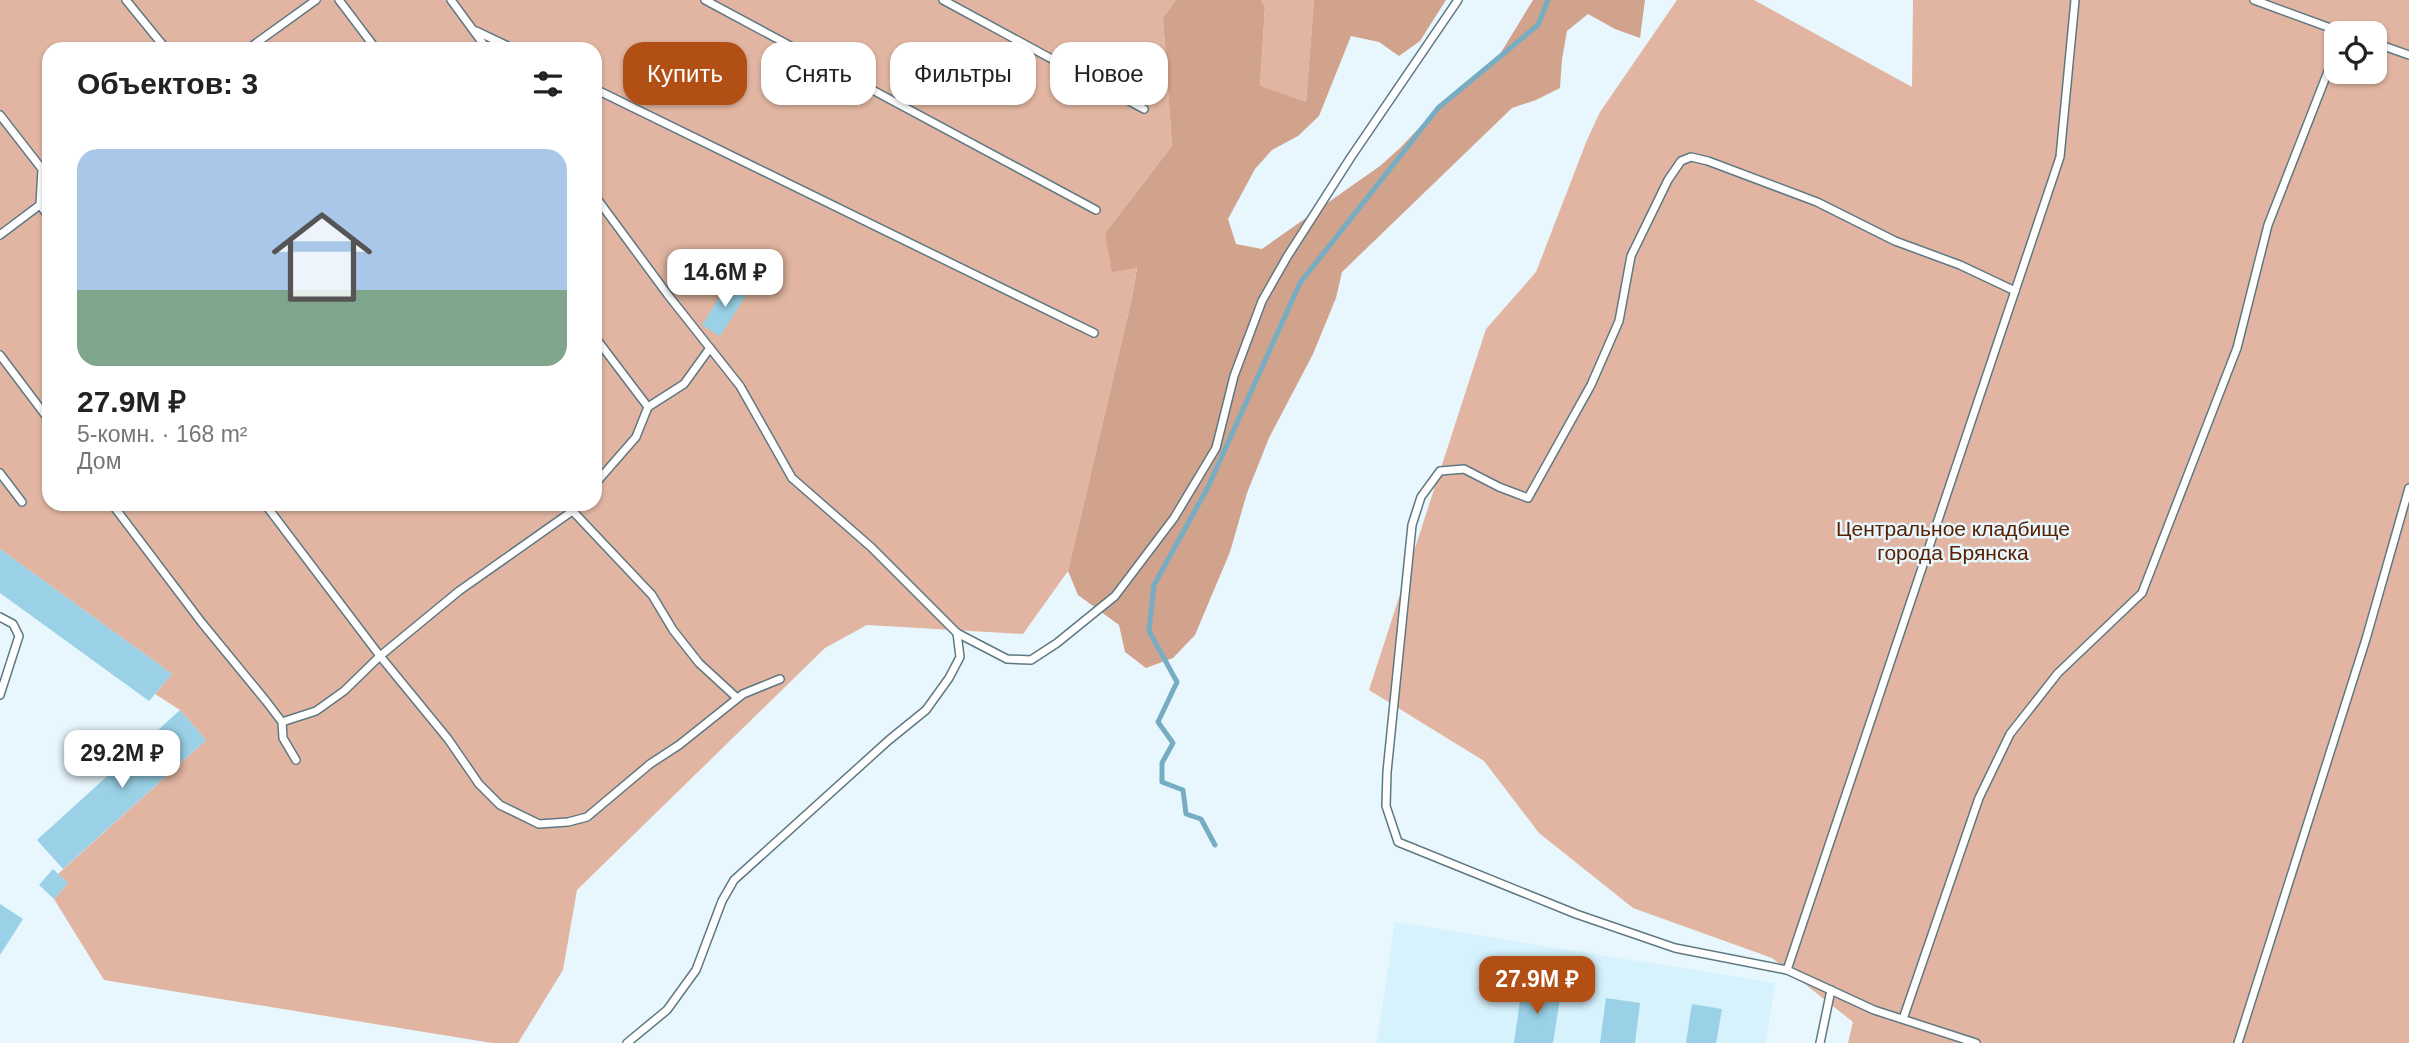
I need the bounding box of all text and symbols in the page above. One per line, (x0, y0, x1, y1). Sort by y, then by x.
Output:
map controls (2324, 21, 2387, 84)
button: locate (2324, 21, 2387, 84)
chip: Купить (623, 42, 747, 105)
chip: Снять (761, 42, 876, 105)
chip: Фильтры (890, 42, 1036, 105)
chip: Новое (1050, 42, 1168, 105)
icon: filters (529, 65, 567, 103)
text: Объектов: 3 (77, 67, 258, 100)
icon: home (259, 194, 385, 320)
pin: 14.6M ₽ (660, 250, 790, 309)
text: 14.6M ₽ (683, 259, 767, 285)
text: 27.9M ₽ (77, 385, 186, 418)
text: 5-комн. · 168 m² (77, 421, 248, 447)
text: Дом (77, 448, 121, 474)
park label: Центральное кладбище города Брянска (1836, 517, 2070, 564)
pin: 29.2M ₽ (57, 730, 187, 790)
text: 29.2M ₽ (80, 740, 164, 766)
pin: 27.9M ₽ (1472, 956, 1602, 1016)
text: 27.9M ₽ (1495, 966, 1579, 992)

